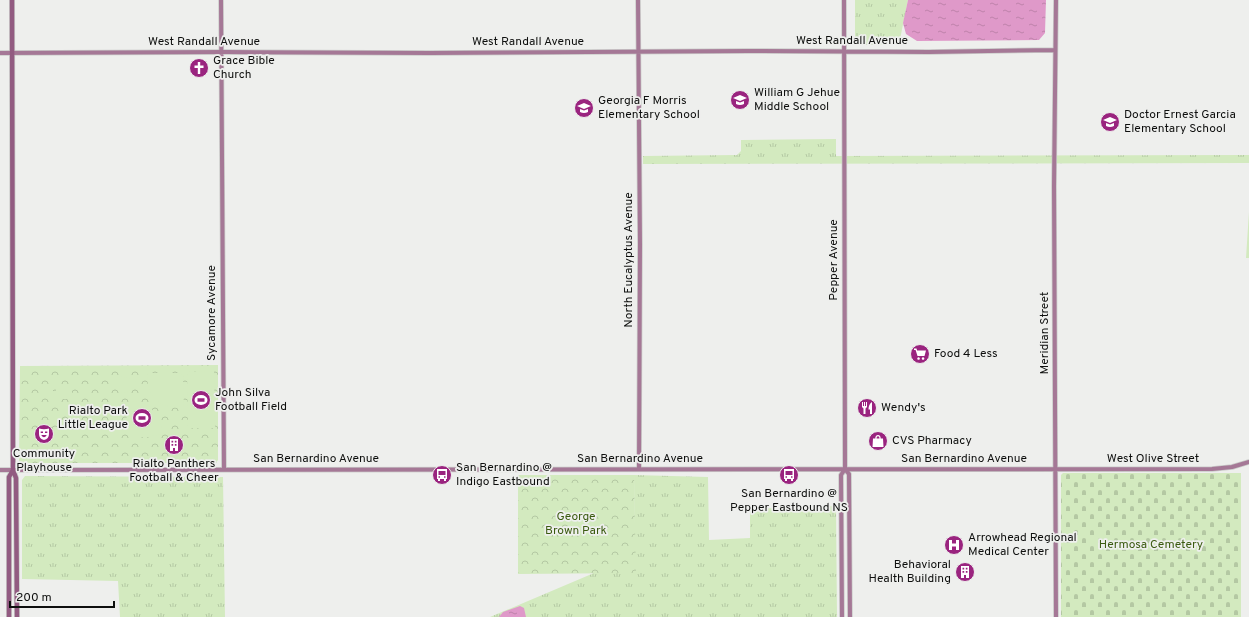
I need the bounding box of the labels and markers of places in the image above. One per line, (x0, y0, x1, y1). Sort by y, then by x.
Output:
place label: Grace Bible Church (213, 53, 275, 83)
church icon: Grace Bible Church (188, 57, 210, 79)
place label: William G Jehue Middle School (754, 85, 840, 115)
school or university icon: William G Jehue Middle School (729, 89, 751, 111)
place label: Georgia F Morris Elementary School (598, 93, 700, 123)
school or university icon: Georgia F Morris Elementary School (573, 97, 595, 119)
place label: Doctor Ernest Garcia Elementary School (1124, 107, 1236, 137)
school or university icon: Doctor Ernest Garcia Elementary School (1099, 111, 1121, 133)
supermarket icon: Food 4 Less (909, 343, 931, 365)
place label: Food 4 Less (934, 346, 998, 362)
place label: John Silva Football Field (215, 385, 287, 415)
sports icon: John Silva Football Field (190, 389, 212, 411)
restaurant icon: Wendy's (856, 397, 878, 419)
place label: Wendy's (881, 400, 926, 416)
place label: Rialto Park Little League (58, 403, 128, 433)
sports icon: Rialto Park Little League (131, 407, 153, 429)
theatre icon: Community Playhouse (33, 423, 55, 445)
shop icon: CVS Pharmacy (867, 430, 889, 452)
place label: CVS Pharmacy (892, 433, 972, 449)
building icon: Rialto Panthers Football & Cheer (163, 434, 185, 456)
place label: Community Playhouse (13, 446, 75, 476)
place label: Rialto Panthers Football & Cheer (129, 456, 219, 486)
place label: San Bernardino @ Indigo Eastbound (456, 460, 552, 490)
bus stop icon: San Bernardino @ Indigo Eastbound (431, 464, 453, 486)
bus stop icon: San Bernardino @ Pepper Eastbound NS (778, 464, 800, 486)
place label: San Bernardino @ Pepper Eastbound NS (730, 486, 848, 516)
place label: Arrowhead Regional Medical Center (968, 530, 1077, 560)
hospital icon: Arrowhead Regional Medical Center (943, 534, 965, 556)
place label: Behavioral Health Building (869, 557, 951, 587)
building icon: Behavioral Health Building (954, 561, 976, 583)

